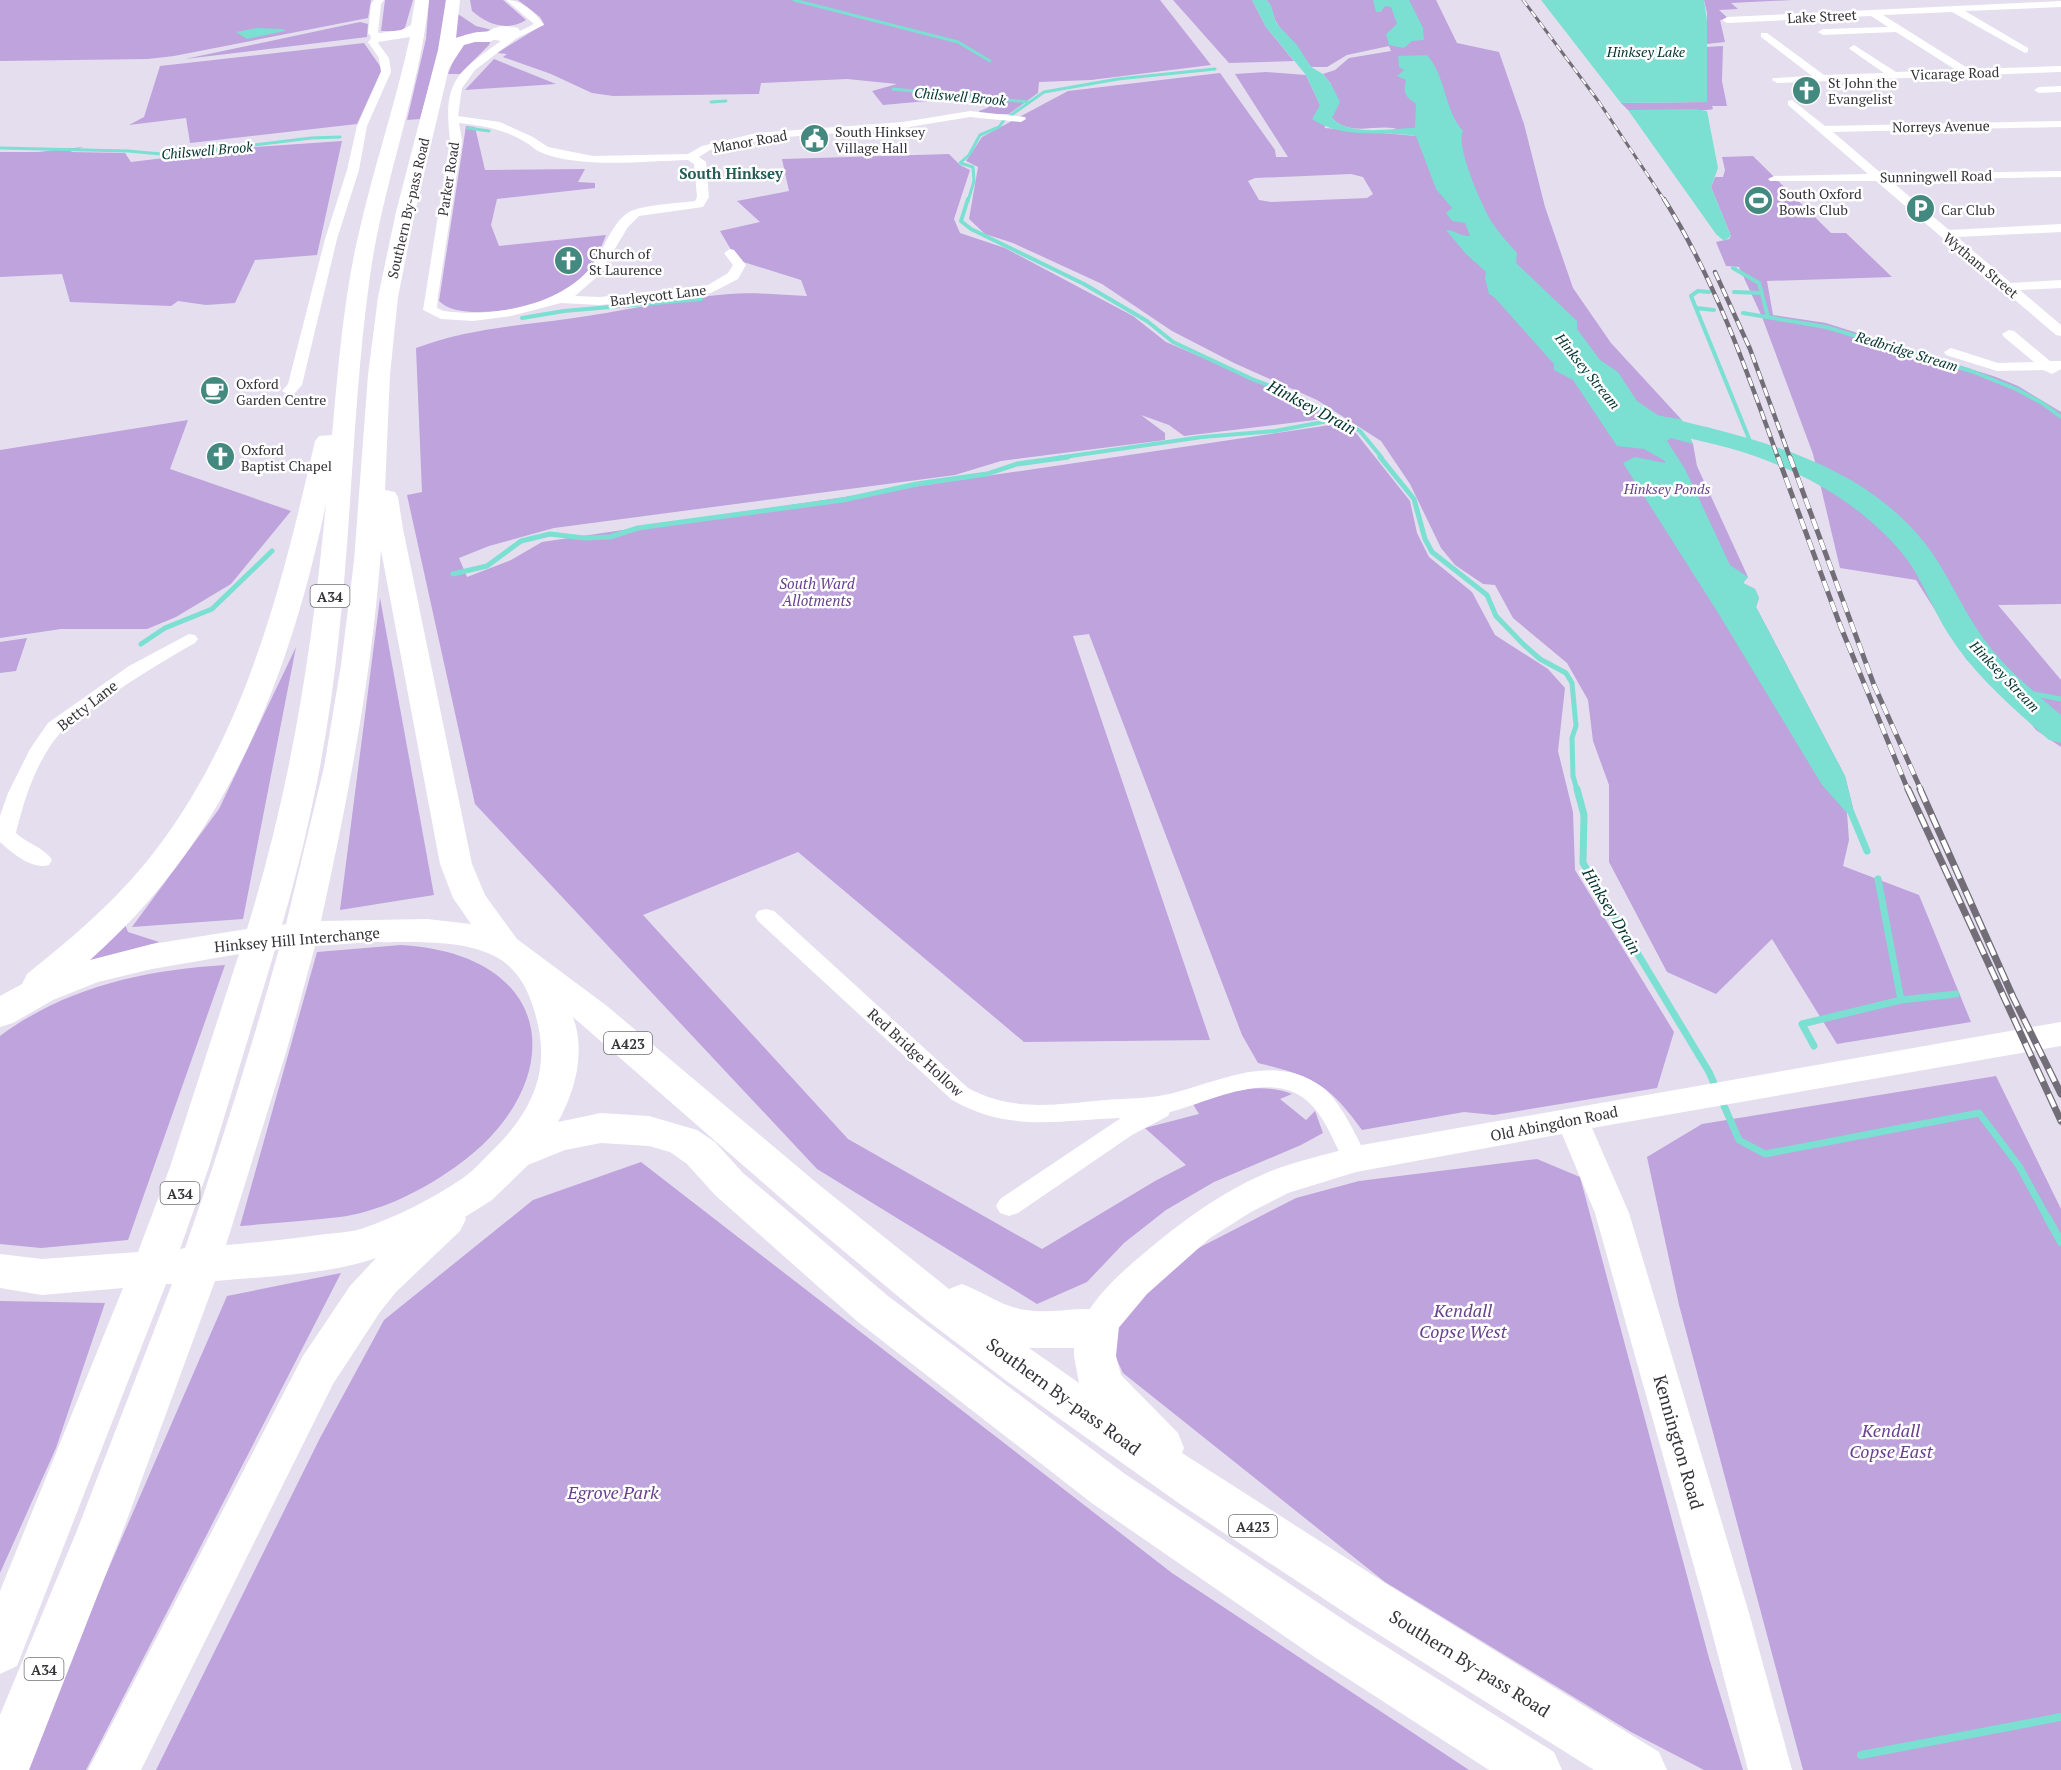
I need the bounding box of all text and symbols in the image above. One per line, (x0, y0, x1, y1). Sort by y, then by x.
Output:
street label: Lake Street (1787, 5, 1858, 27)
water label: Hinksey Lake (1606, 42, 1686, 61)
street label: Vicarage Road (1910, 62, 2000, 84)
place label: St John the Evangelist (1828, 73, 1897, 108)
church icon: St John the Evangelist (1791, 74, 1823, 106)
water label: Chilswell Brook (913, 83, 1007, 109)
street label: Norreys Avenue (1892, 116, 1990, 136)
place label: South Hinksey Village Hall (835, 122, 926, 157)
public building icon: South Hinksey Village Hall (798, 123, 830, 155)
street label: Manor Road (711, 125, 789, 157)
street label: Southern By-pass Road (383, 136, 433, 280)
water label: Chilswell Brook (160, 137, 254, 163)
street label: Parker Road (433, 140, 463, 217)
district label: South Hinksey (679, 163, 784, 183)
street label: Sunningwell Road (1880, 166, 1992, 186)
place label: South Oxford Bowls Club (1779, 184, 1862, 219)
sports icon: South Oxford Bowls Club (1742, 185, 1774, 217)
parking icon: Car Club (1904, 193, 1936, 225)
place label: Car Club (1941, 200, 1995, 219)
street label: Wytham Street (1939, 228, 2023, 303)
place label: Church of St Laurence (589, 244, 662, 279)
church icon: Church of St Laurence (552, 245, 584, 277)
street label: Barleycott Lane (609, 280, 707, 310)
water label: Redbridge Stream (1853, 326, 1960, 376)
water label: Hinksey Stream (1551, 328, 1625, 413)
place label: Oxford Garden Centre (236, 374, 326, 409)
water label: Hinksey Drain (1263, 374, 1360, 440)
cafe icon: Oxford Garden Centre (199, 375, 231, 407)
place label: Oxford Baptist Chapel (241, 440, 332, 475)
church icon: Oxford Baptist Chapel (204, 441, 236, 473)
park label: Hinksey Ponds (1623, 479, 1710, 498)
park label: South Ward Allotments (779, 573, 856, 610)
road number: A34 (310, 585, 350, 607)
water label: Hinksey Stream (1965, 635, 2044, 716)
street label: Betty Lane (53, 675, 121, 735)
water label: Hinksey Drain (1577, 863, 1646, 958)
street label: Hinksey Hill Interchange (213, 922, 381, 956)
street label: Red Bridge Hollow (864, 1003, 969, 1101)
road number: A423 (604, 1032, 652, 1054)
street label: Old Abingdon Road (1488, 1101, 1620, 1145)
road number: A34 (160, 1182, 200, 1204)
park label: Kendall Copse West (1419, 1298, 1508, 1343)
street label: Southern By-pass Road (982, 1332, 1146, 1460)
street label: Kennington Road (1648, 1372, 1710, 1512)
park label: Kendall Copse East (1849, 1418, 1934, 1463)
park label: Egrove Park (566, 1480, 659, 1504)
road number: A423 (1229, 1515, 1277, 1537)
street label: Southern By-pass Road (1385, 1604, 1555, 1722)
road number: A34 (24, 1658, 63, 1680)

